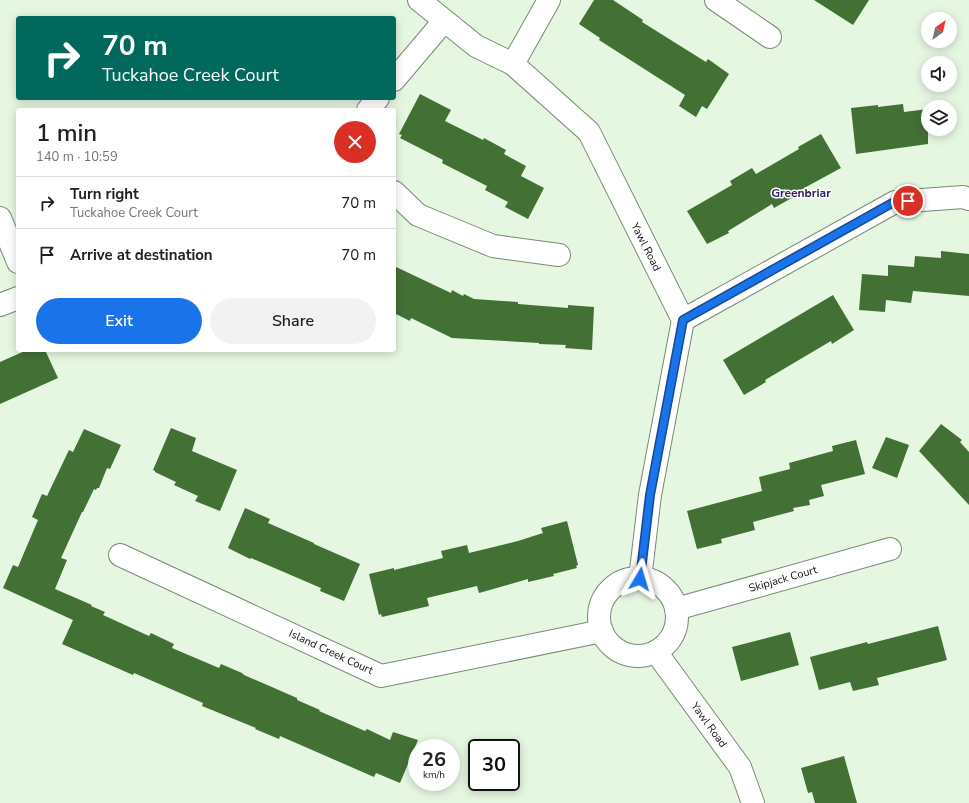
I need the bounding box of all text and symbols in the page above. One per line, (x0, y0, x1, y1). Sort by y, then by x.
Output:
north arrow (921, 12, 957, 48)
map controls (921, 12, 957, 136)
text: 70 m (102, 27, 168, 65)
icon: right (36, 32, 88, 84)
button: sound (921, 56, 957, 92)
text: Tuckahoe Creek Court (102, 63, 279, 87)
button: layers (921, 100, 957, 136)
text: 1 min (36, 117, 97, 149)
button: close (334, 121, 376, 163)
text: 140 m · 10:59 (36, 148, 118, 166)
text: Turn right (70, 184, 139, 204)
pin (891, 184, 925, 218)
district label: Greenbriar (771, 185, 831, 201)
icon: arrive (897, 190, 919, 212)
icon: right (36, 192, 58, 214)
text: 70 m (341, 193, 376, 213)
text: Tuckahoe Creek Court (70, 204, 198, 222)
street label: Yawl Road (627, 219, 665, 274)
icon: arrive (36, 244, 58, 266)
text: Arrive at destination (70, 245, 213, 265)
text: 70 m (341, 245, 376, 265)
button: Exit (36, 298, 202, 344)
button: Share (210, 298, 376, 344)
position arrow (619, 558, 661, 600)
street label: Skipjack Court (747, 562, 819, 596)
street label: Island Creek Court (286, 626, 376, 678)
street label: Yawl Road (687, 699, 730, 751)
speed limit sign: 30 (468, 739, 520, 791)
text: 26 (422, 746, 446, 773)
text: km/h (423, 768, 445, 782)

